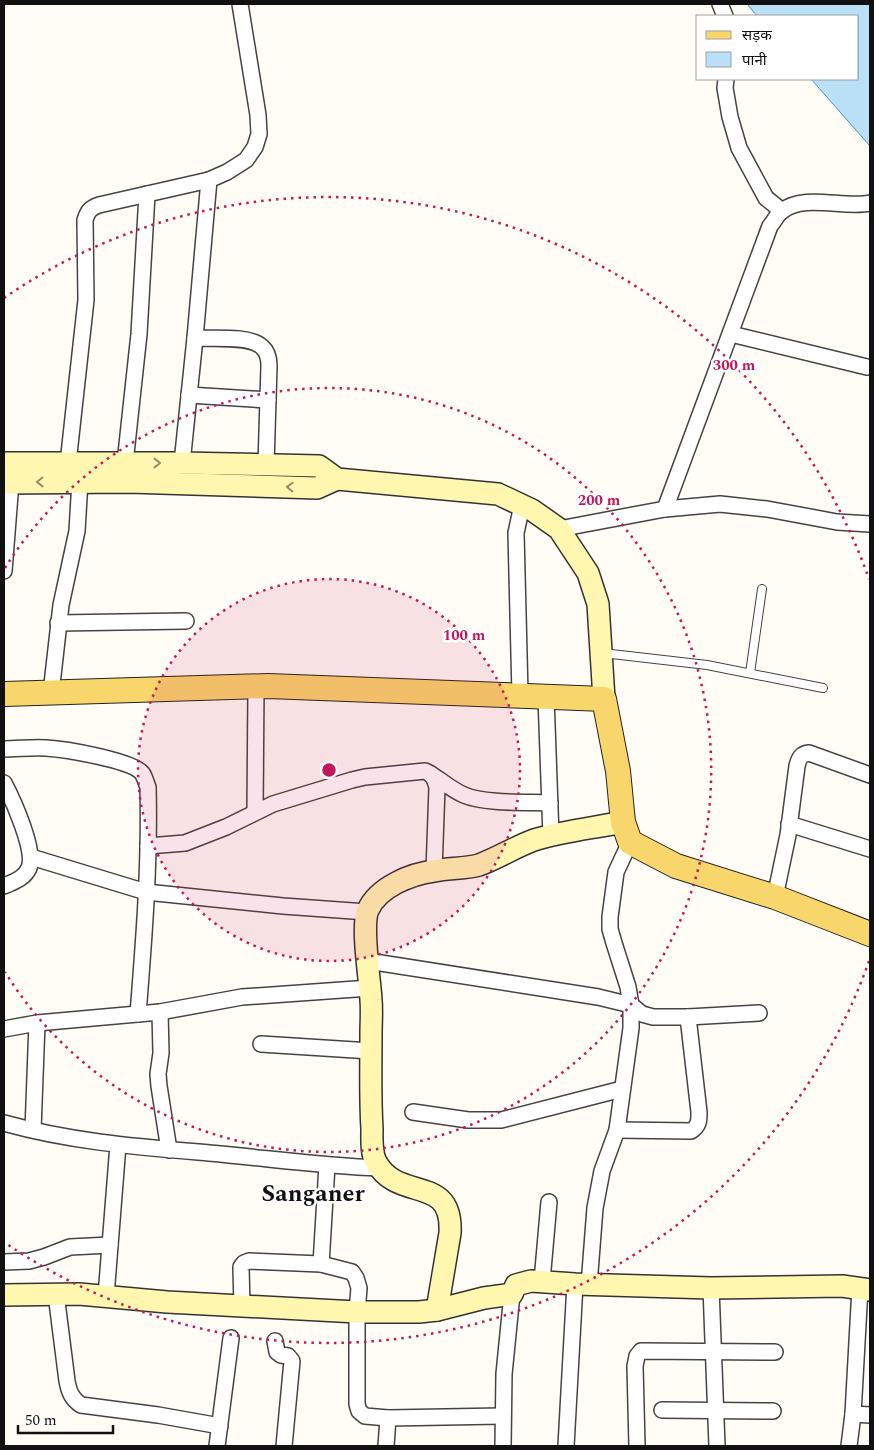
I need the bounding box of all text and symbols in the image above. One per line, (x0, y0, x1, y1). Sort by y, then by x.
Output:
legend (696, 15, 859, 80)
text: सड़क (742, 24, 772, 47)
text: पानी (742, 49, 768, 72)
text: 300 m (713, 354, 756, 377)
one-way arrow (154, 458, 162, 468)
one-way arrow (36, 477, 44, 487)
one-way arrow (286, 482, 294, 492)
text: 200 m (578, 489, 621, 512)
text: 100 m (443, 624, 486, 647)
centre of rings (320, 761, 338, 779)
district label: Sanganer (261, 1176, 365, 1212)
scale bar (18, 1402, 112, 1434)
text: 50 m (25, 1409, 57, 1432)

